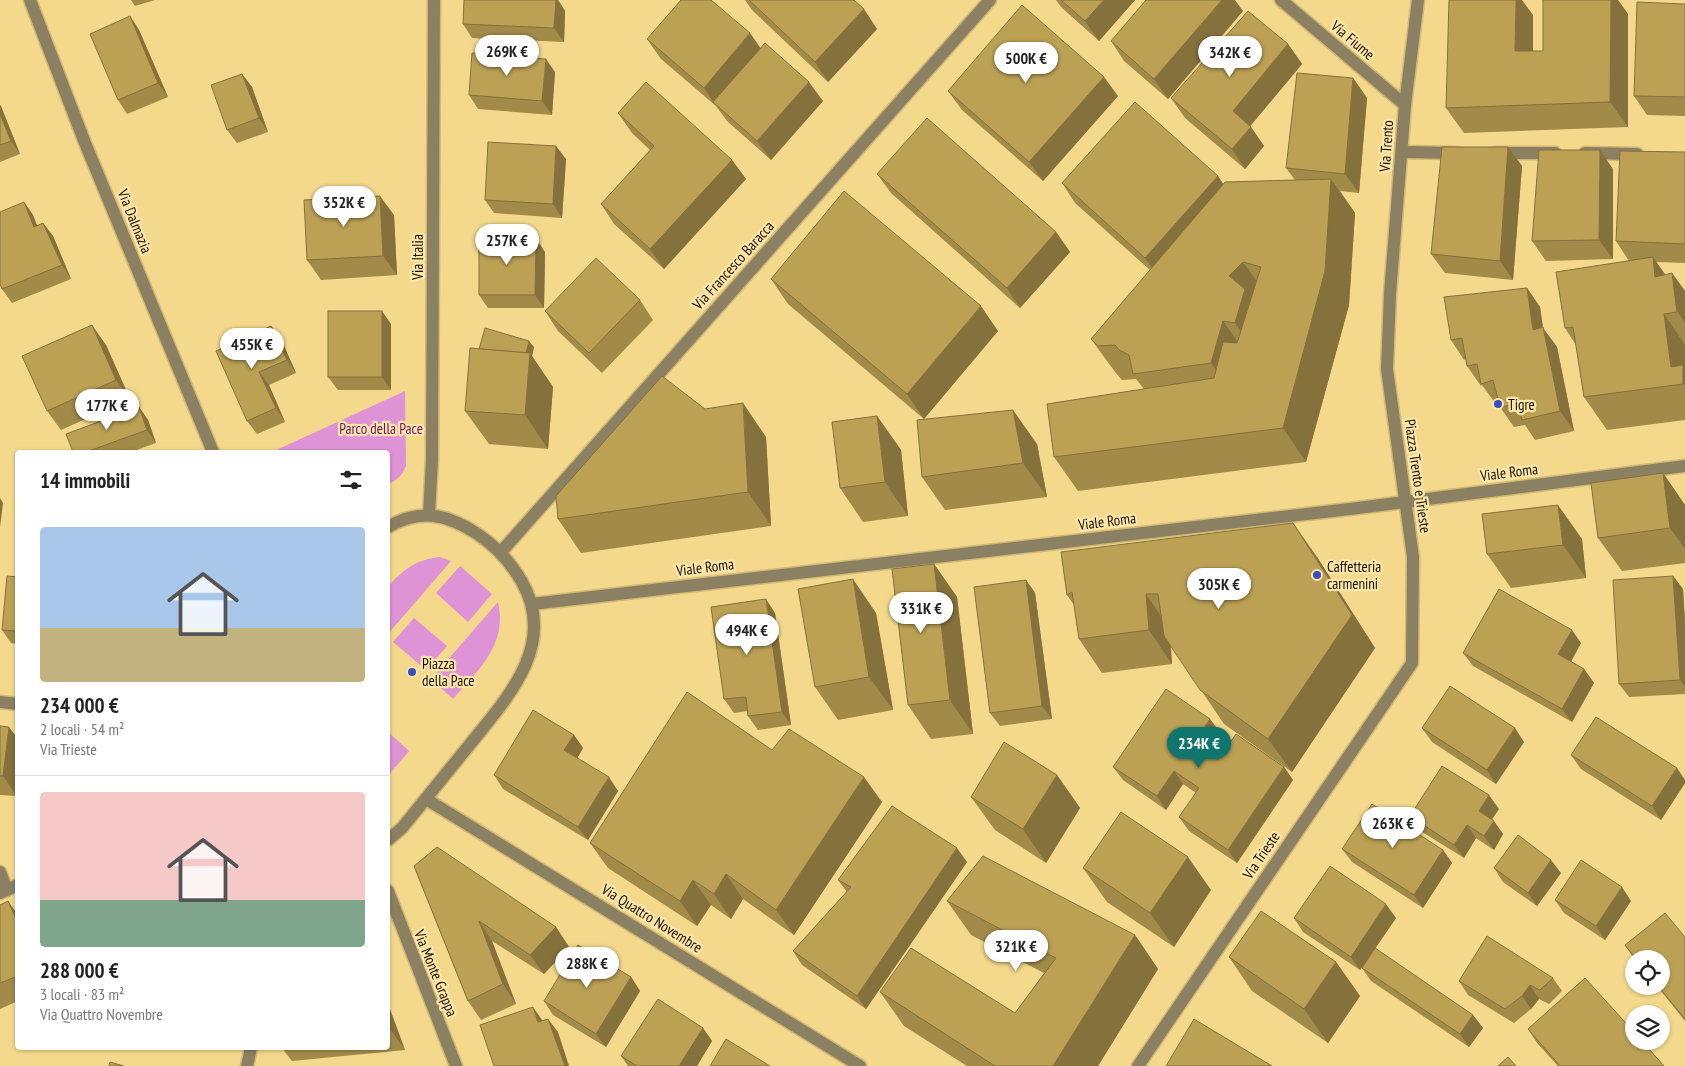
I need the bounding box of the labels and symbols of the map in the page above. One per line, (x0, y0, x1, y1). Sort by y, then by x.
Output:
street label: Via Fiume (1326, 16, 1379, 64)
pin: 269K € (466, 34, 548, 77)
pin: 342K € (1189, 36, 1271, 78)
pin: 500K € (985, 42, 1067, 84)
street label: Via Trento (1375, 120, 1397, 173)
street label: Via Dalmazia (113, 185, 156, 256)
pin: 352K € (303, 186, 385, 228)
street label: Via Francesco Baracca (687, 217, 778, 314)
pin: 257K € (466, 224, 548, 266)
street label: Via Italia (408, 234, 427, 281)
pin: 455K € (211, 328, 293, 370)
pin: 177K € (66, 388, 148, 431)
place label: Tigre (1508, 395, 1535, 414)
marker: Tigre (1492, 398, 1504, 410)
street label: Piazza Trento e Trieste (1401, 418, 1435, 534)
park label: Parco della Pace (339, 419, 423, 438)
street label: Viale Roma (1478, 459, 1539, 485)
street label: Viale Roma (1076, 508, 1137, 534)
street label: Viale Roma (674, 554, 735, 580)
place label: Caffetteria carmenini (1327, 557, 1381, 593)
pin: 305K € (1178, 568, 1260, 610)
marker: Caffetteria carmenini (1311, 569, 1323, 581)
pin: 331K € (880, 592, 962, 634)
pin: 494K € (706, 614, 788, 656)
place label: Piazza della Pace (422, 654, 475, 690)
marker: Piazza della Pace (406, 666, 418, 678)
pin: 234K € (1158, 726, 1240, 769)
pin: 263K € (1352, 806, 1434, 849)
street label: Via Trieste (1238, 828, 1284, 883)
street label: Via Quattro Novembre (597, 879, 706, 957)
street label: Via Monte Grappa (410, 926, 462, 1019)
pin: 321K € (975, 930, 1057, 972)
pin: 288K € (546, 946, 628, 989)

